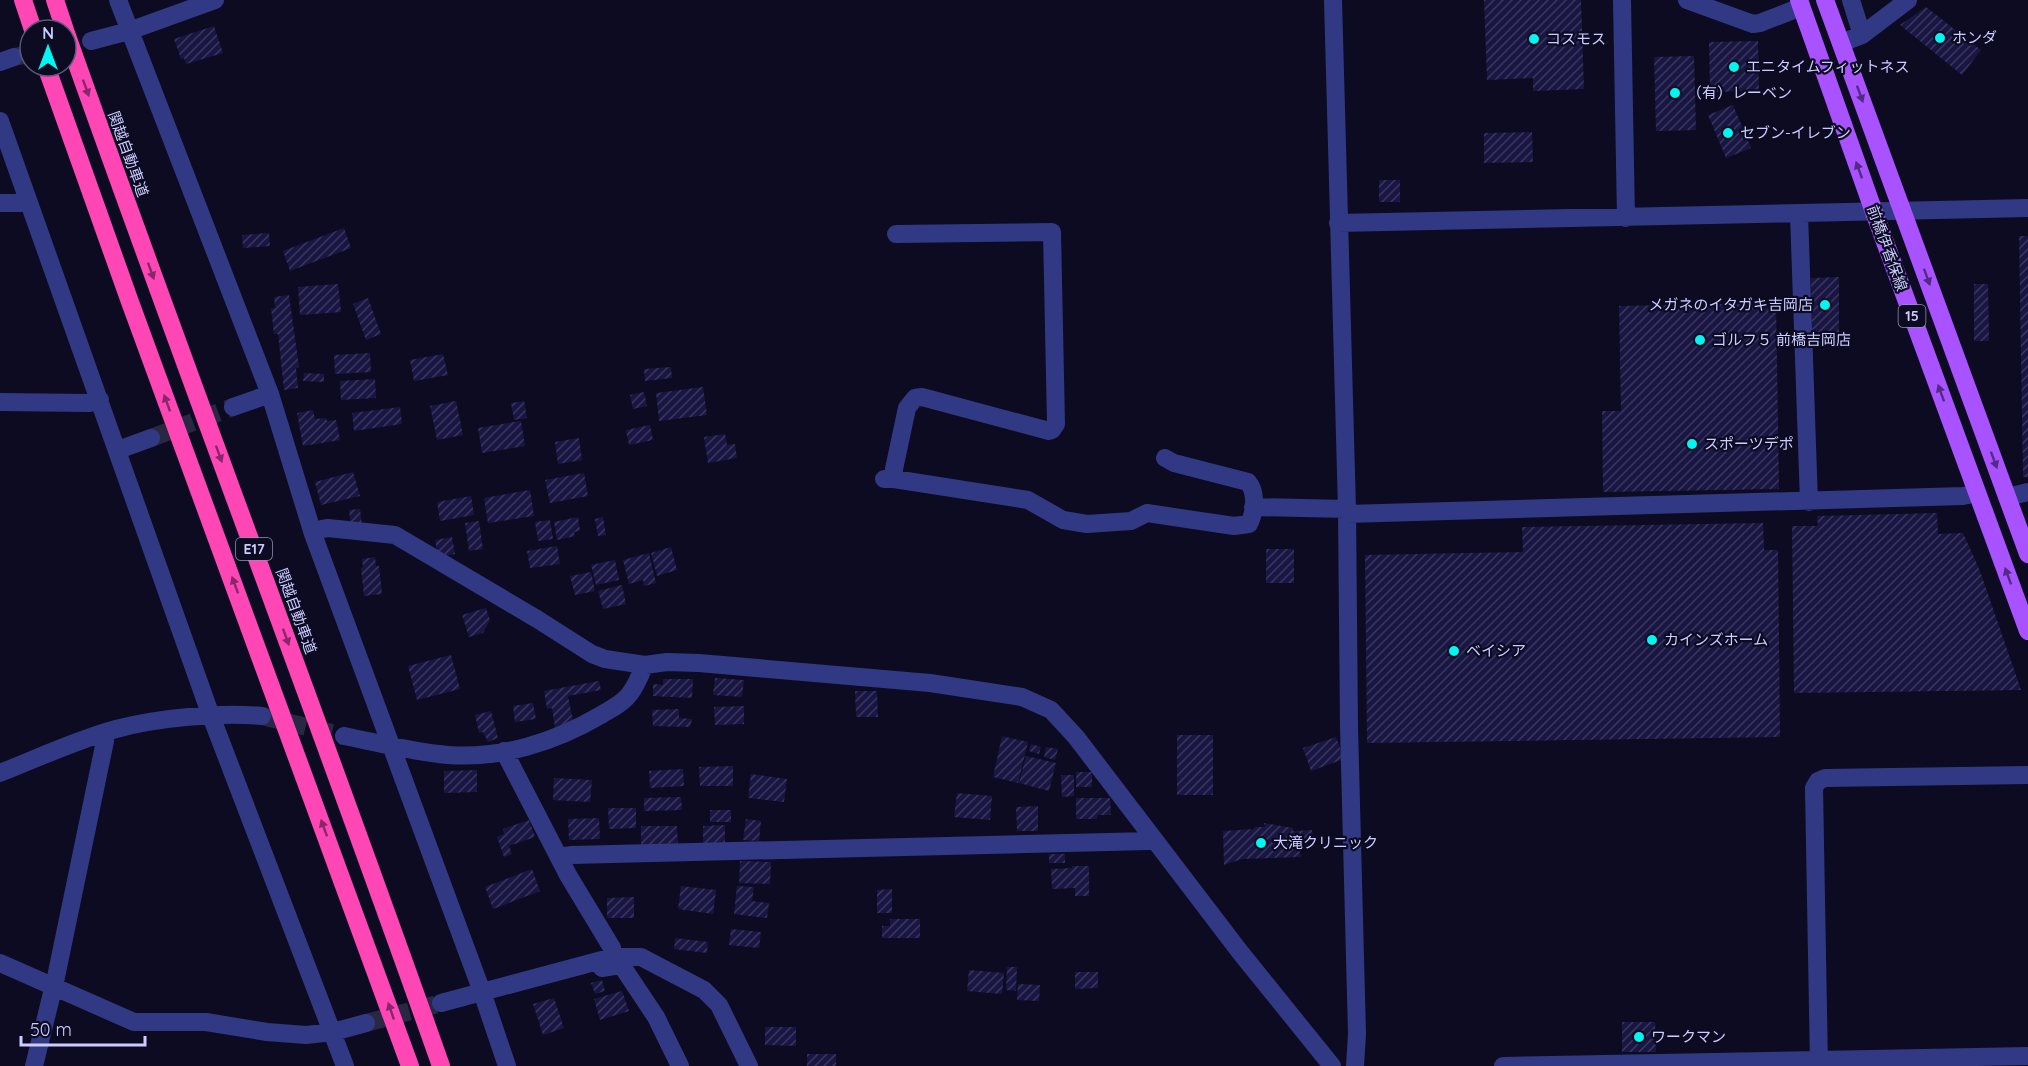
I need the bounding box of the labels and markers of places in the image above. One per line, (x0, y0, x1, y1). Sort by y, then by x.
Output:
place label: ホンダ (1952, 28, 1997, 47)
place label: コスモス (1546, 29, 1606, 48)
marker: ホンダ (1933, 31, 1947, 45)
marker: コスモス (1527, 32, 1541, 46)
place label: エニタイムフィットネス (1746, 57, 1910, 76)
marker: エニタイムフィットネス (1727, 60, 1741, 74)
place label: （有）レーベン (1687, 83, 1792, 102)
marker: （有）レーベン (1668, 86, 1682, 100)
place label: セブン-イレブン (1740, 123, 1851, 142)
marker: セブン-イレブン (1721, 126, 1735, 140)
place label: メガネのイタガキ吉岡店 (1649, 295, 1813, 314)
marker: メガネのイタガキ吉岡店 (1818, 298, 1832, 312)
place label: ゴルフ５ 前橋吉岡店 (1712, 330, 1851, 349)
marker: ゴルフ５ 前橋吉岡店 (1693, 333, 1707, 347)
place label: スポーツデポ (1704, 434, 1794, 453)
marker: スポーツデポ (1685, 437, 1699, 451)
place label: カインズホーム (1664, 630, 1768, 649)
marker: カインズホーム (1645, 633, 1659, 647)
place label: ベイシア (1466, 641, 1526, 660)
marker: ベイシア (1447, 644, 1461, 658)
place label: 大滝クリニック (1273, 833, 1378, 852)
marker: 大滝クリニック (1254, 836, 1268, 850)
place label: ワークマン (1651, 1027, 1726, 1046)
marker: ワークマン (1632, 1030, 1646, 1044)

